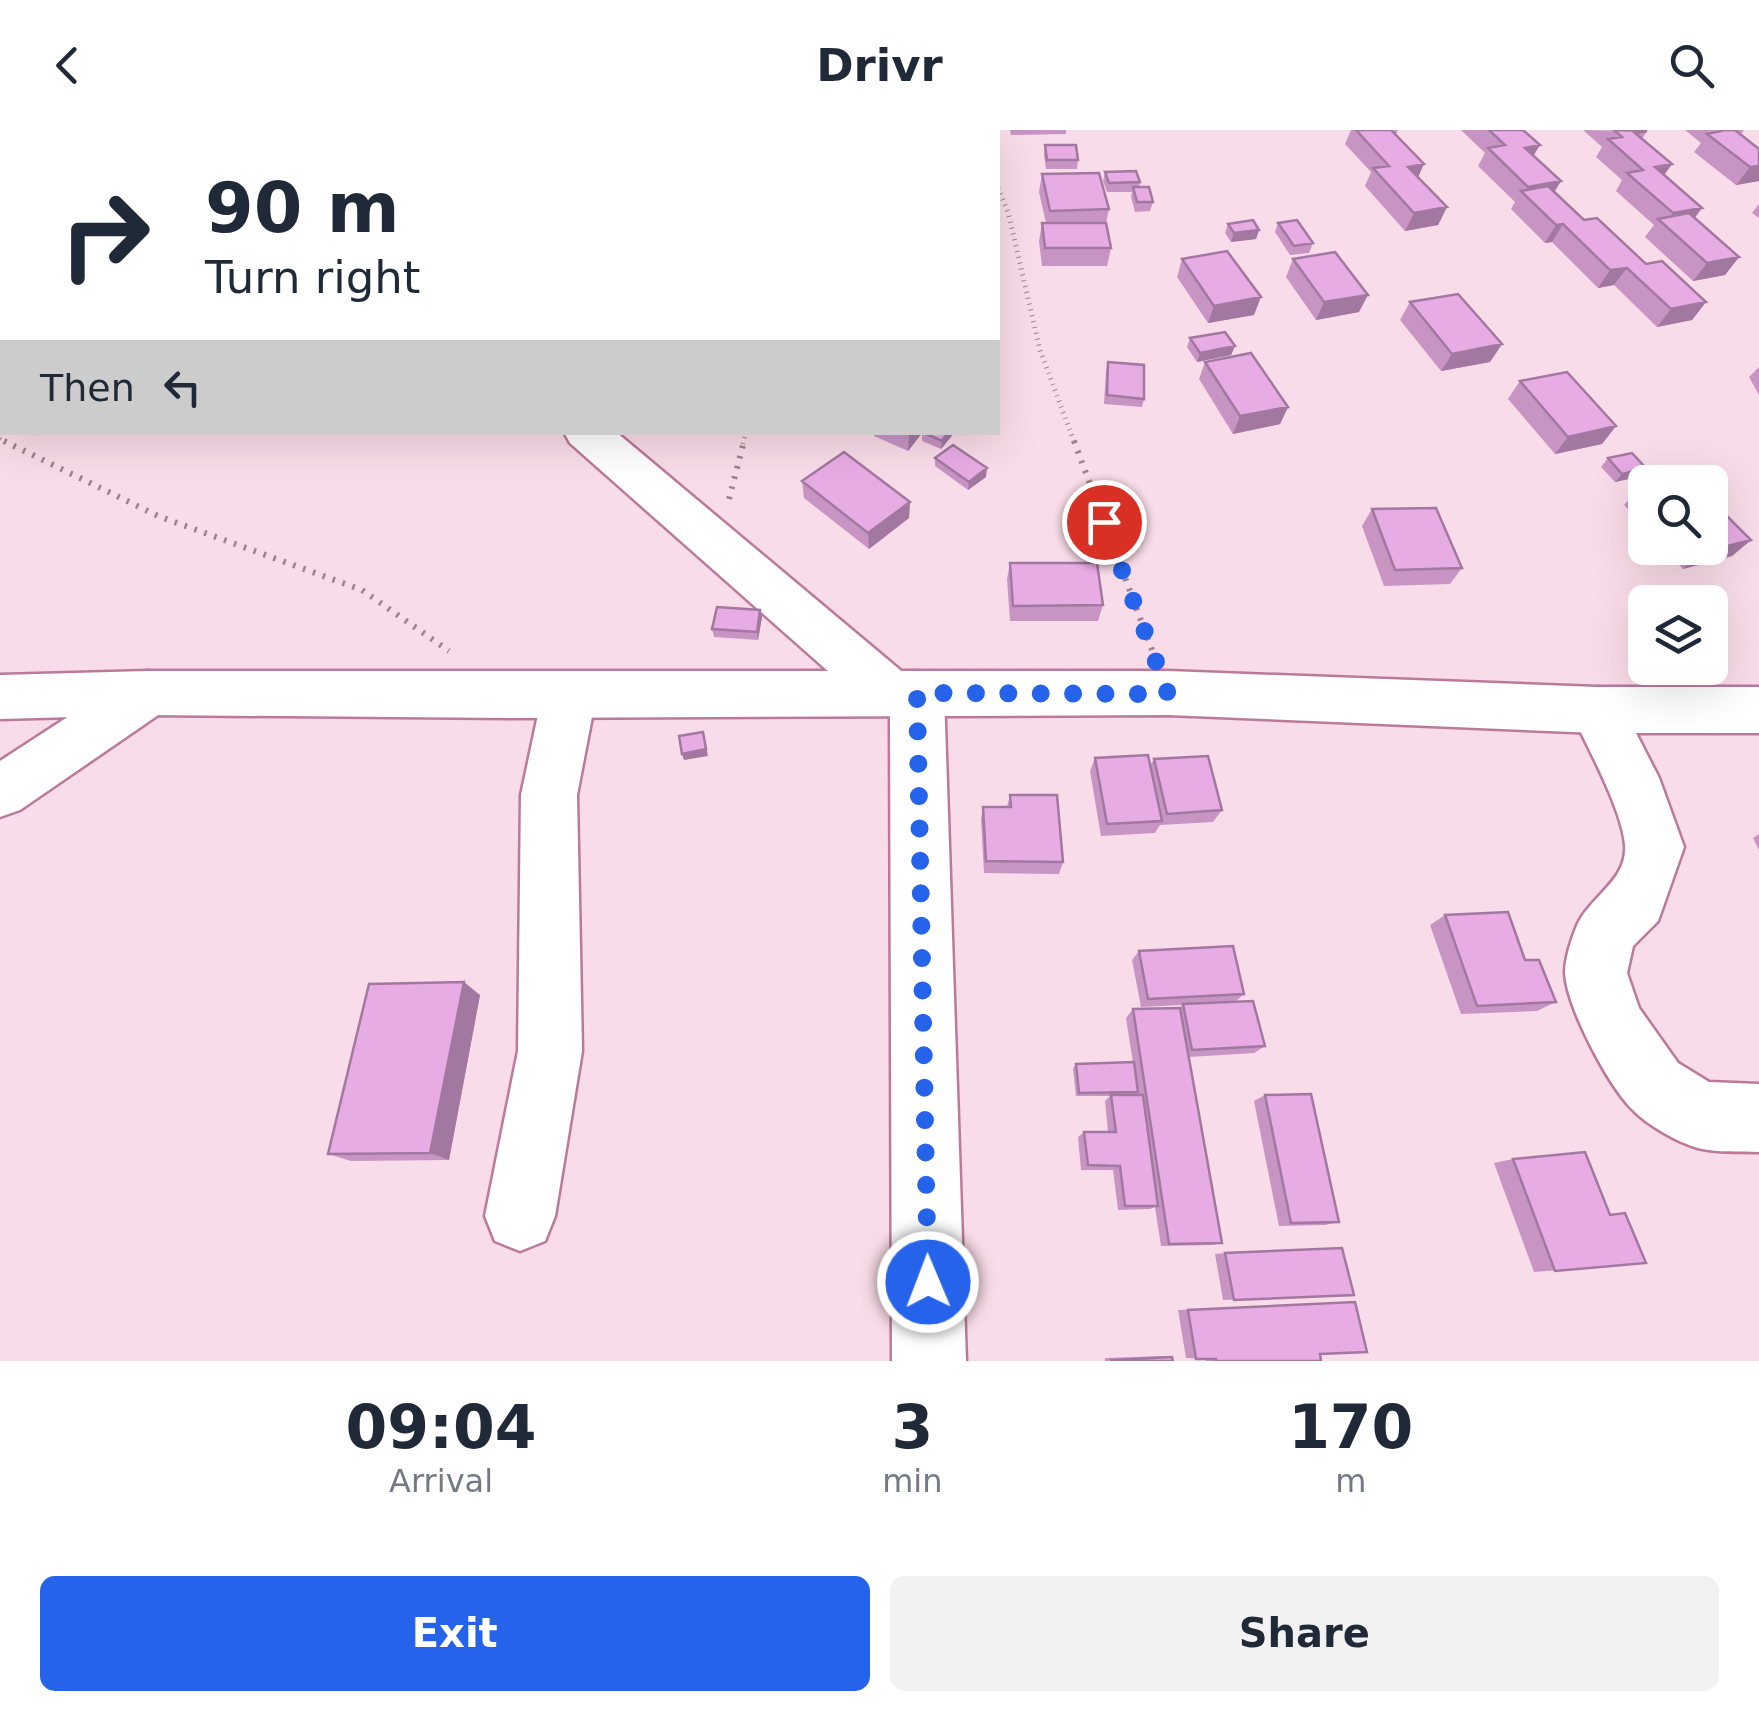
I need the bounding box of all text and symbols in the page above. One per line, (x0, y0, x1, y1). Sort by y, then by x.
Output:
icon: back (40, 38, 95, 93)
icon: search (1664, 38, 1719, 93)
text: Drivr (816, 39, 943, 92)
text: 90 m (205, 167, 400, 249)
icon: right (40, 170, 170, 300)
text: Turn right (205, 251, 420, 304)
icon: left (155, 360, 210, 415)
text: Then (40, 366, 135, 410)
map controls (1628, 465, 1728, 685)
button: search (1628, 465, 1728, 565)
pin (1062, 480, 1147, 565)
icon: arrive (1077, 495, 1132, 550)
button: layers (1628, 585, 1728, 685)
position arrow (876, 1230, 980, 1334)
text: 09:04 (346, 1392, 537, 1462)
text: 3 (891, 1392, 933, 1462)
text: 170 (1288, 1392, 1413, 1462)
text: Arrival (389, 1462, 493, 1500)
text: min (882, 1462, 943, 1500)
text: m (1335, 1462, 1366, 1500)
button: Exit (40, 1576, 870, 1691)
button: Share (890, 1576, 1719, 1691)

